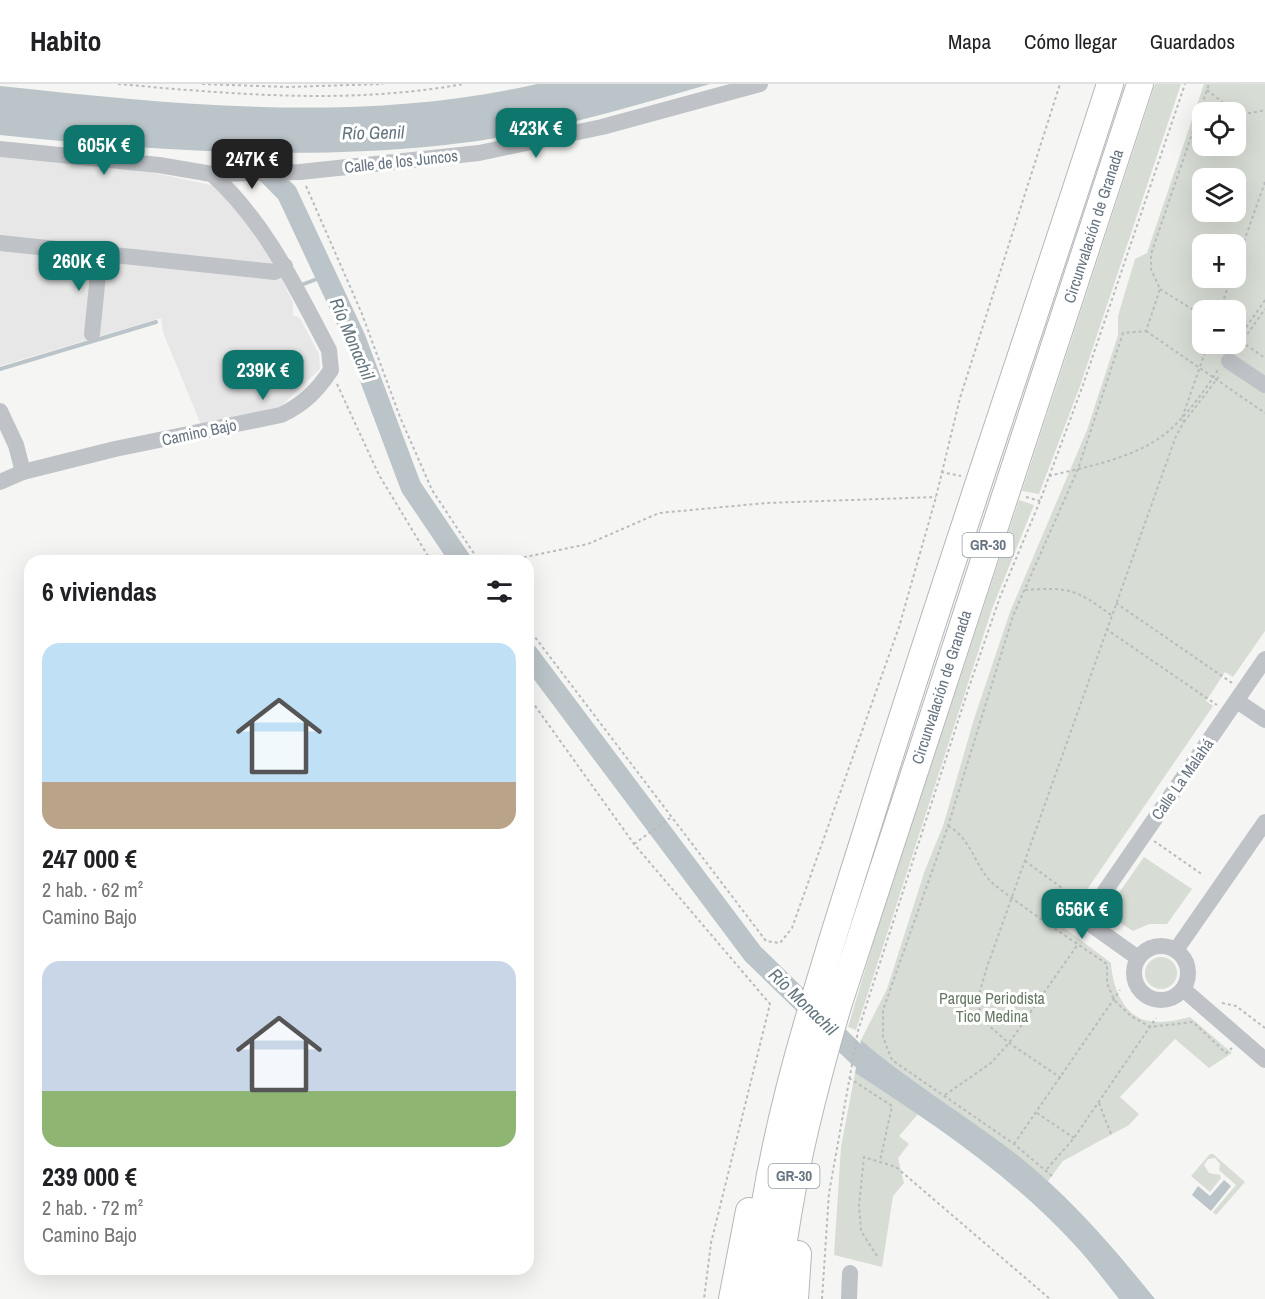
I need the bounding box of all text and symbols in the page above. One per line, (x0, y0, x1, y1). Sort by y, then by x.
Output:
text: Habito (30, 22, 101, 60)
text: Mapa (948, 27, 991, 56)
text: Cómo llegar (1024, 27, 1117, 56)
text: Guardados (1150, 27, 1235, 56)
map controls (1192, 102, 1246, 354)
button: locate (1192, 102, 1246, 156)
pin: 423K € (487, 108, 585, 159)
text: 423K € (510, 114, 562, 141)
water label: Río Genil (342, 119, 405, 146)
pin: 605K € (55, 125, 153, 176)
text: 605K € (78, 131, 130, 158)
pin: 247K € (203, 139, 301, 190)
street label: Calle de los Juncos (343, 144, 459, 178)
text: 247K € (226, 145, 278, 172)
street label: Circunvalación de Granada (1058, 146, 1128, 306)
button: layers (1192, 168, 1246, 222)
button: + (1192, 234, 1246, 288)
pin: 260K € (30, 241, 128, 292)
text: 260K € (53, 247, 105, 274)
water label: Río Monachil (324, 294, 381, 384)
button: − (1192, 300, 1246, 354)
pin: 239K € (214, 350, 312, 401)
text: 239K € (237, 356, 289, 383)
street label: Camino Bajo (160, 413, 238, 451)
road number: GR-30 (962, 533, 1014, 557)
text: 6 viviendas (42, 574, 157, 609)
icon: filters (483, 575, 516, 608)
street label: Circunvalación de Granada (906, 607, 976, 767)
icon: home (225, 682, 333, 790)
street label: Calle La Malahá (1146, 733, 1219, 824)
text: 247 000 € (42, 841, 137, 876)
text: 2 hab. · 62 m² (42, 876, 143, 903)
pin: 656K € (1033, 889, 1131, 940)
text: 656K € (1056, 895, 1108, 922)
text: Camino Bajo (42, 903, 137, 930)
water label: Río Monachil (763, 962, 844, 1041)
park label: Parque Periodista Tico Medina (939, 987, 1046, 1027)
icon: home (225, 1000, 333, 1108)
text: 239 000 € (42, 1159, 137, 1194)
road number: GR-30 (768, 1164, 820, 1188)
text: 2 hab. · 72 m² (42, 1194, 143, 1221)
text: Camino Bajo (42, 1221, 137, 1248)

